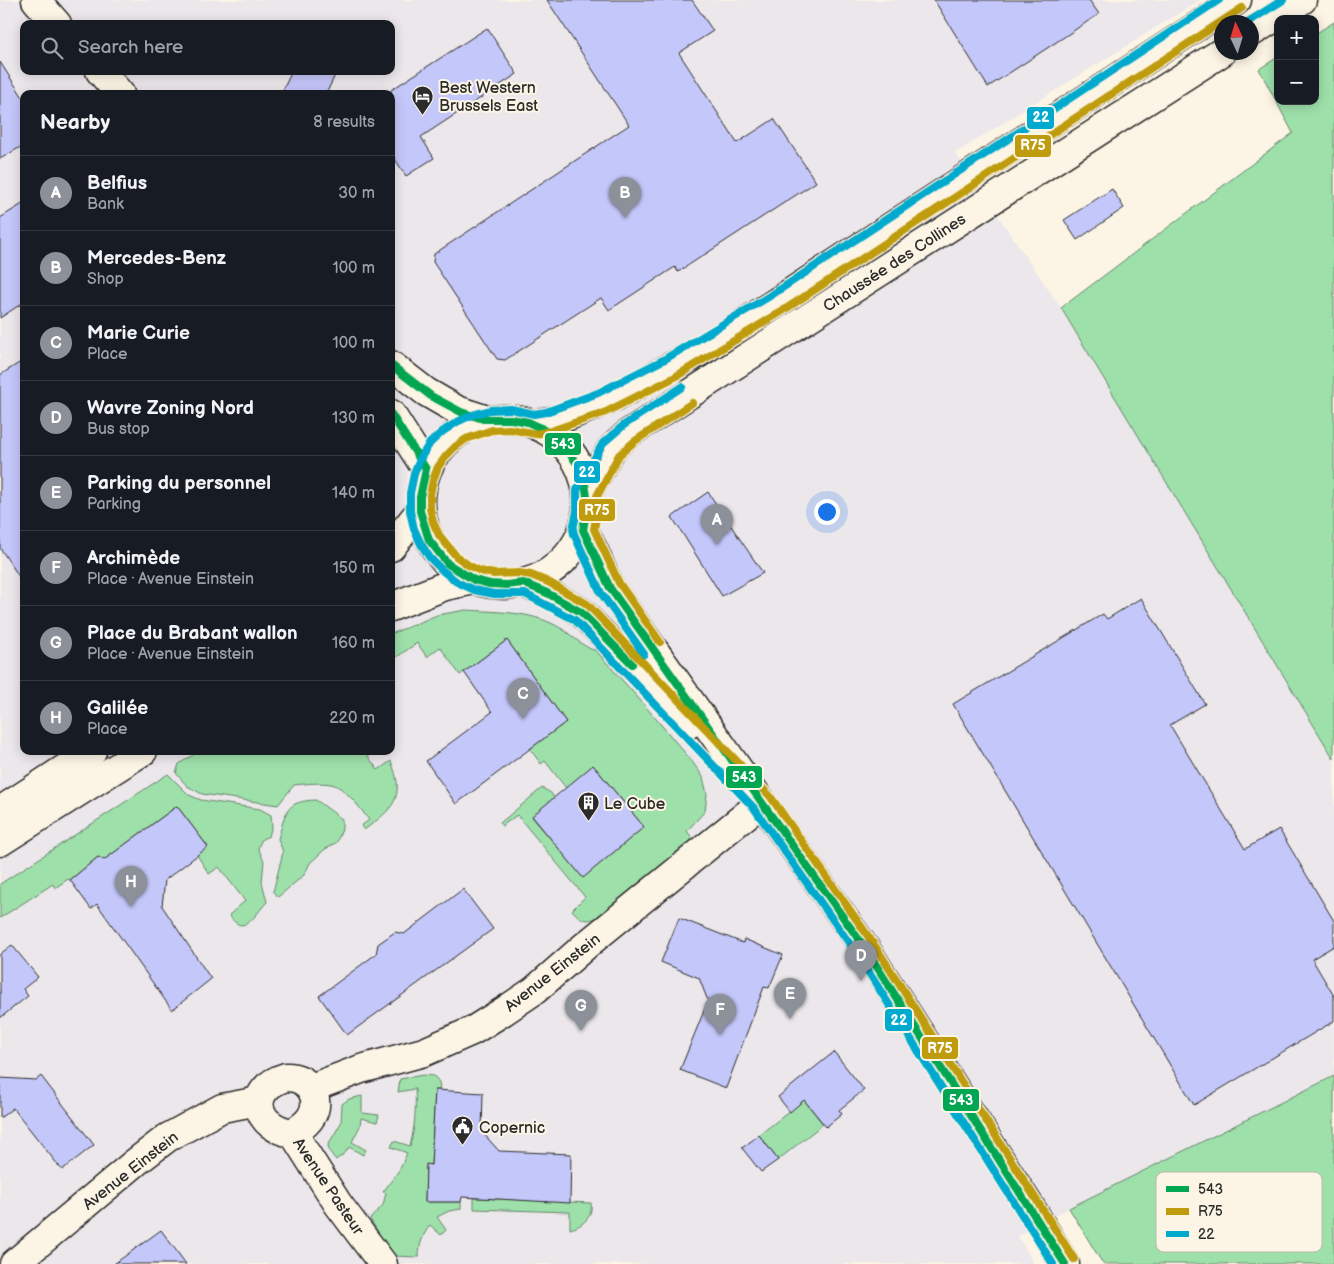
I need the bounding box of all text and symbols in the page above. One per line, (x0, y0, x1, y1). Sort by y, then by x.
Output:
north arrow (1214, 15, 1259, 60)
map controls (1274, 15, 1319, 105)
button: + (1274, 15, 1319, 60)
search box (20, 20, 395, 75)
icon: search (38, 34, 66, 62)
text: Search here (78, 36, 183, 59)
button: − (1274, 60, 1319, 105)
place label: Best Western Brussels East (439, 79, 538, 116)
hotel icon: Best Western Brussels East (411, 84, 435, 115)
line badge: 22 (1026, 106, 1055, 130)
text: 22 (1033, 109, 1050, 126)
text: Nearby (40, 110, 110, 135)
text: 8 results (313, 113, 375, 132)
line badge: R75 (1014, 134, 1052, 158)
text: R75 (1020, 137, 1046, 154)
text: Belfius (87, 172, 147, 195)
pin: B (609, 177, 641, 218)
text: A (51, 184, 61, 203)
text: 30 m (338, 184, 375, 203)
text: Bank (87, 195, 124, 214)
street label: Chaussée des Collines (820, 210, 970, 316)
text: Mercedes-Benz (87, 247, 226, 270)
text: B (50, 259, 62, 278)
text: 100 m (332, 259, 375, 278)
text: Shop (87, 270, 124, 289)
text: Marie Curie (87, 322, 190, 345)
text: C (50, 334, 62, 353)
text: 100 m (332, 334, 375, 353)
text: Place (87, 345, 128, 364)
text: Wavre Zoning Nord (87, 397, 254, 420)
text: D (50, 409, 62, 428)
text: 130 m (332, 409, 375, 428)
text: Bus stop (87, 420, 150, 439)
line badge: 543 (544, 432, 582, 456)
text: 543 (551, 436, 575, 453)
line badge: 22 (573, 460, 601, 484)
text: 22 (579, 464, 596, 481)
text: Parking du personnel (87, 472, 271, 495)
text: E (51, 484, 61, 503)
text: 140 m (332, 484, 375, 503)
text: Parking (87, 495, 141, 514)
line badge: R75 (578, 498, 616, 522)
your location (814, 499, 840, 525)
text: R75 (584, 502, 610, 519)
pin: A (701, 504, 733, 545)
text: Archimède (87, 547, 180, 570)
text: F (51, 559, 61, 578)
text: 150 m (333, 559, 375, 578)
text: Place · Avenue Einstein (87, 570, 254, 589)
text: Place du Brabant wallon (87, 622, 298, 645)
text: G (50, 634, 62, 653)
text: 160 m (332, 634, 375, 653)
text: Place · Avenue Einstein (87, 645, 254, 664)
pin: C (507, 678, 539, 719)
text: Galilée (87, 697, 148, 720)
text: H (50, 709, 62, 728)
text: 220 m (329, 709, 375, 728)
text: Place (87, 720, 128, 739)
line badge: 543 (725, 765, 763, 789)
text: 543 (732, 769, 756, 786)
building icon: Le Cube (576, 791, 600, 822)
place label: Le Cube (604, 795, 666, 814)
pin: H (115, 866, 147, 907)
street label: Avenue Einstein (501, 930, 604, 1016)
pin: D (845, 940, 877, 981)
pin: E (774, 978, 806, 1019)
pin: G (565, 990, 597, 1031)
pin: F (704, 994, 736, 1035)
line badge: 22 (884, 1008, 913, 1032)
text: 22 (891, 1012, 908, 1029)
line badge: R75 (921, 1036, 959, 1060)
text: R75 (927, 1040, 953, 1057)
line badge: 543 (942, 1088, 980, 1112)
text: 543 (949, 1092, 973, 1109)
public building icon: Copernic (451, 1115, 475, 1146)
place label: Copernic (479, 1119, 545, 1138)
street label: Avenue Einstein (79, 1128, 182, 1214)
street label: Avenue Pasteur (288, 1135, 367, 1239)
legend (1156, 1172, 1322, 1252)
text: 543 (1198, 1181, 1223, 1198)
text: R75 (1198, 1203, 1223, 1220)
text: 22 (1198, 1226, 1215, 1243)

